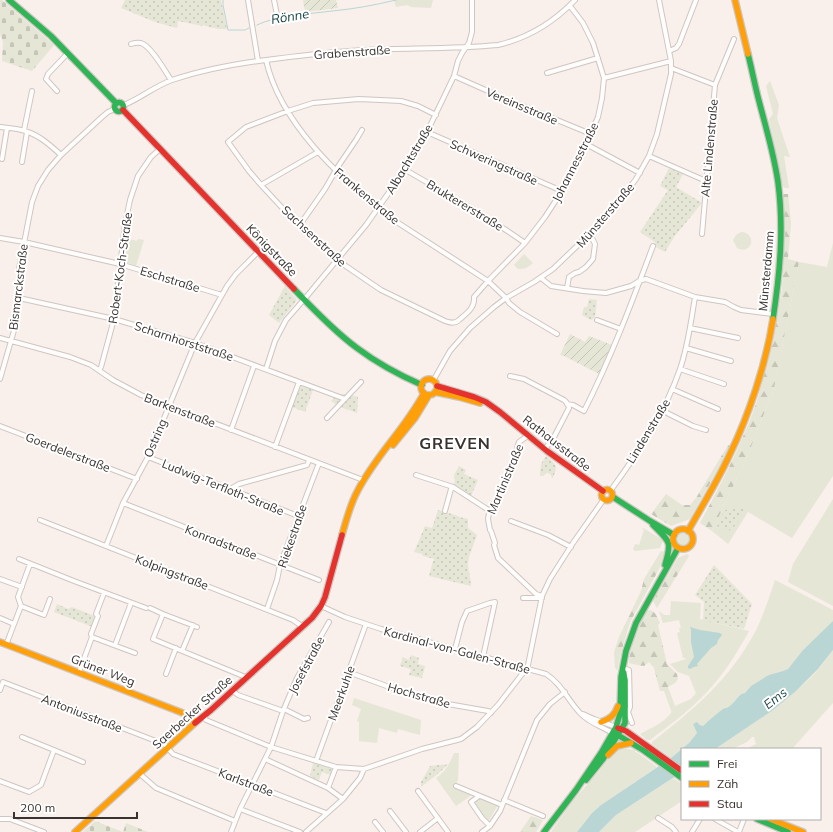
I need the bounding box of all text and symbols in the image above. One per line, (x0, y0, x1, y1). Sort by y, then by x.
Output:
water label: Rönne (270, 5, 310, 27)
street label: Grabenstraße (313, 42, 391, 62)
street label: Vereinsstraße (484, 84, 560, 128)
street label: Alte Lindenstraße (697, 98, 721, 198)
street label: Johannesstraße (548, 120, 602, 204)
street label: Albachtstraße (382, 121, 436, 197)
street label: Schweringstraße (448, 136, 540, 188)
street label: Frankenstraße (331, 164, 403, 228)
street label: Bruktererstraße (424, 176, 506, 234)
street label: Münsterstraße (573, 180, 637, 250)
street label: Sachsenstraße (279, 202, 349, 270)
street label: Robert-Koch-Straße (105, 211, 135, 325)
street label: Königstraße (243, 221, 301, 279)
street label: Münsterdamm (755, 230, 777, 312)
street label: Bismarckstraße (5, 243, 31, 331)
street label: Eschstraße (138, 263, 202, 295)
street label: Scharnhorststraße (133, 318, 235, 364)
street label: Barkenstraße (142, 390, 218, 430)
street label: Lindenstraße (623, 396, 673, 466)
street label: Rathausstraße (520, 412, 594, 474)
street label: Ostring (140, 416, 170, 460)
street label: Goerdelerstraße (23, 429, 113, 475)
district label: GREVEN (419, 433, 491, 453)
street label: Martinistraße (483, 442, 527, 516)
street label: Ludwig-Terfloth-Straße (160, 456, 286, 518)
street label: Riekestraße (274, 502, 310, 570)
street label: Konradstraße (183, 521, 259, 563)
street label: Kolpingstraße (133, 551, 211, 593)
street label: Kardinal-von-Galen-Straße (382, 623, 532, 677)
street label: Josefstraße (285, 634, 327, 696)
street label: Grüner Weg (69, 651, 137, 689)
street label: Meerkuhle (324, 664, 358, 722)
street label: Saerbecker Straße (149, 672, 235, 752)
street label: Hochstraße (386, 679, 452, 711)
water label: Ems (760, 684, 790, 712)
street label: Antoniusstraße (39, 691, 125, 735)
legend (681, 748, 821, 820)
text: Frei (717, 756, 737, 771)
street label: Karlstraße (216, 765, 276, 799)
text: Zäh (717, 776, 738, 791)
scale bar (14, 794, 137, 820)
text: Stau (717, 796, 743, 811)
text: 200 m (20, 800, 55, 815)

